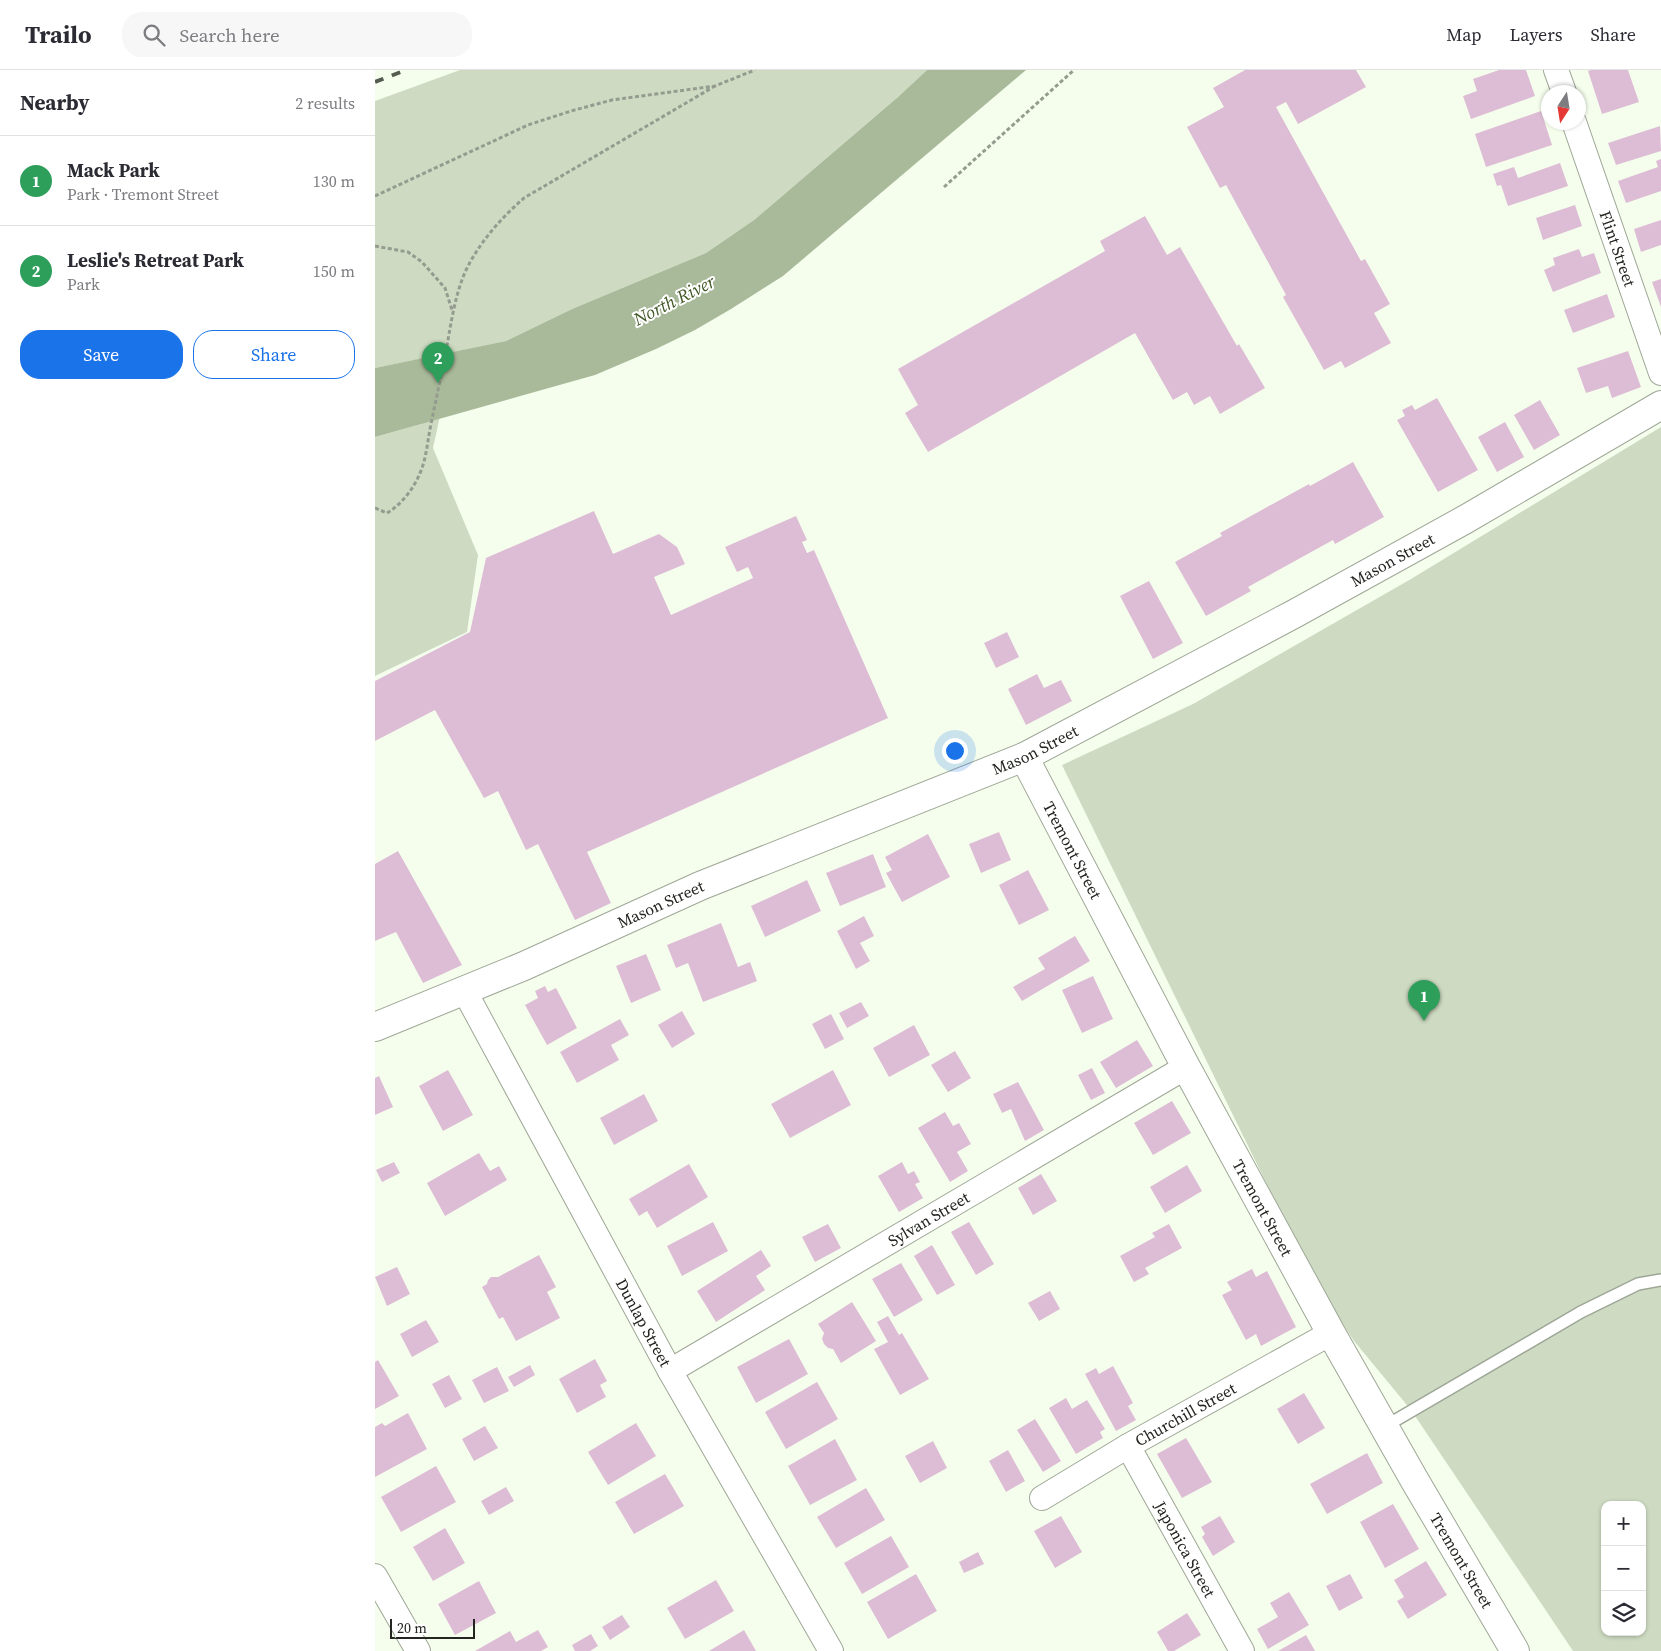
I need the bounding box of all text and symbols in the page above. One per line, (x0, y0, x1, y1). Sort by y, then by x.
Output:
search box (122, 12, 472, 57)
text: Trailo (25, 18, 92, 51)
icon: search (140, 21, 168, 49)
text: Search here (180, 22, 280, 48)
text: Map (1446, 22, 1481, 47)
text: Layers (1509, 22, 1562, 47)
text: Share (1590, 22, 1636, 47)
north arrow (1541, 85, 1586, 130)
text: Nearby (20, 88, 90, 117)
text: 2 results (295, 92, 355, 114)
text: Mack Park (67, 157, 160, 183)
text: 1 (32, 170, 40, 192)
text: 130 m (313, 170, 355, 192)
text: Park · Tremont Street (67, 183, 219, 205)
street label: Flint Street (1595, 208, 1641, 290)
text: Leslie's Retreat Park (67, 247, 244, 273)
text: 2 (32, 260, 40, 282)
text: 150 m (313, 260, 355, 282)
water label: North River (628, 268, 720, 332)
text: Park (67, 273, 100, 295)
button: Save (20, 330, 183, 379)
button: Share (193, 330, 355, 379)
pin: 2 (422, 342, 454, 383)
street label: Mason Street (1346, 527, 1439, 592)
street label: Mason Street (989, 719, 1082, 780)
your location (942, 738, 968, 764)
street label: Tremont Street (1038, 797, 1108, 903)
street label: Mason Street (614, 874, 708, 933)
pin: 1 (1408, 980, 1440, 1021)
street label: Tremont Street (1227, 1155, 1298, 1261)
street label: Sylvan Street (884, 1186, 974, 1251)
street label: Dunlap Street (611, 1274, 677, 1371)
street label: Churchill Street (1131, 1377, 1240, 1451)
street label: Japonica Street (1149, 1496, 1221, 1602)
map controls (1601, 1501, 1646, 1636)
button: + (1601, 1501, 1646, 1546)
street label: Tremont Street (1425, 1509, 1499, 1613)
button: − (1601, 1546, 1646, 1591)
button: layers (1601, 1591, 1646, 1636)
scale bar (390, 1616, 475, 1639)
text: 20 m (397, 1618, 427, 1638)

